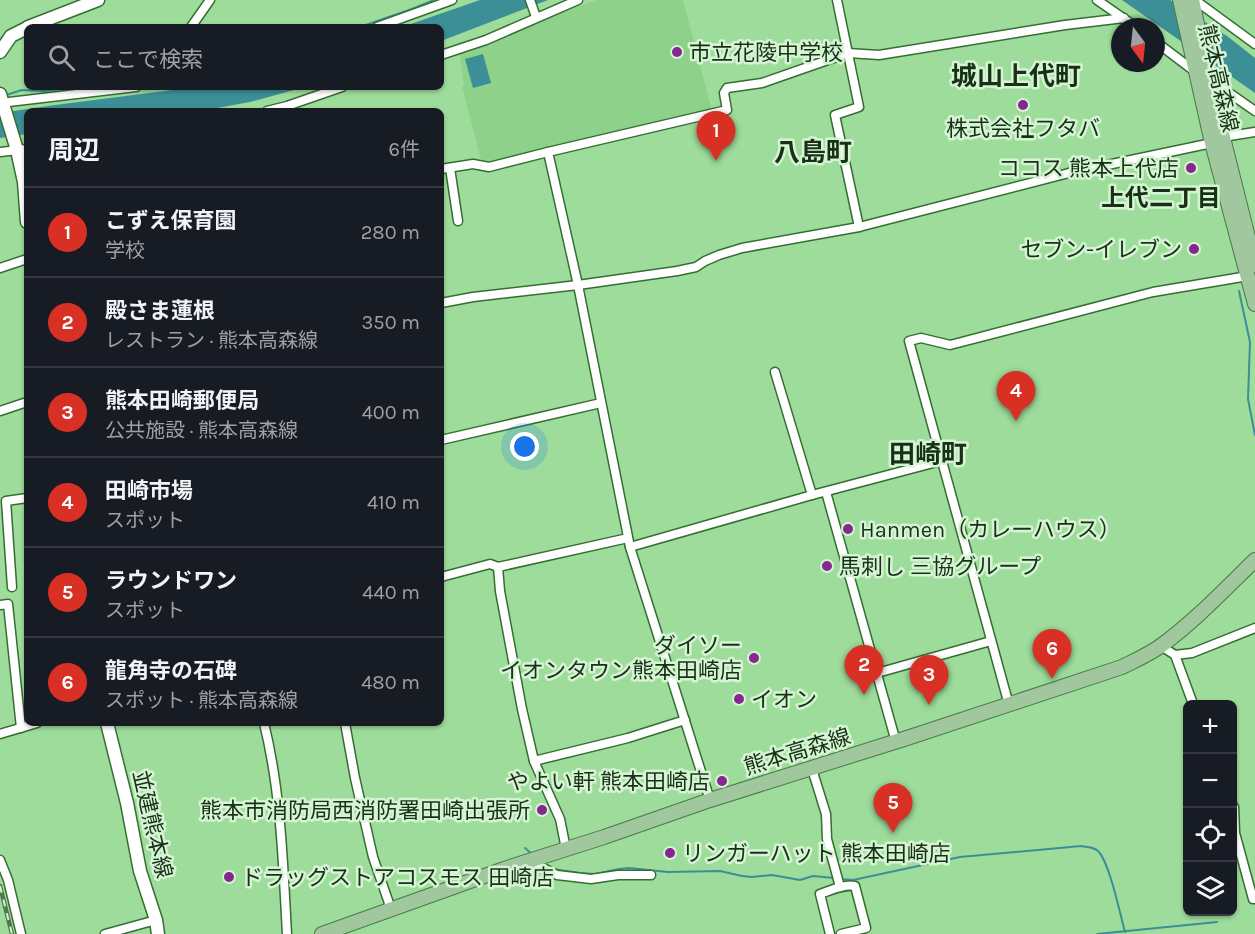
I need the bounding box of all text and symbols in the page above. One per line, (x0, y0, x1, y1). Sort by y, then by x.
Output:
north arrow (1111, 18, 1165, 72)
street label: 熊本高森線 (1193, 22, 1243, 135)
search box (24, 24, 444, 90)
place label: 市立花陵中学校 (689, 40, 843, 66)
icon: search (45, 41, 78, 74)
marker: 市立花陵中学校 (670, 45, 684, 59)
text: ここで検索 (93, 47, 203, 73)
district label: 城山上代町 (951, 61, 1081, 92)
marker: 株式会社フタバ (1016, 98, 1030, 112)
pin: 1 (696, 112, 736, 161)
place label: 株式会社フタバ (946, 116, 1100, 142)
text: 周辺 (48, 135, 100, 166)
district label: 八島町 (774, 137, 852, 168)
text: 6件 (389, 138, 420, 161)
place label: ココス 熊本上代店 (998, 156, 1179, 182)
marker: ココス 熊本上代店 (1184, 161, 1198, 175)
district label: 上代二丁目 (1101, 184, 1221, 212)
text: こずえ保育園 (105, 208, 237, 234)
text: 1 (64, 221, 71, 244)
text: 280 m (361, 221, 420, 244)
place label: セブン-イレブン (1020, 237, 1182, 263)
text: 学校 (105, 239, 145, 262)
marker: セブン-イレブン (1187, 242, 1201, 256)
text: 殿さま蓮根 (105, 298, 215, 324)
text: 2 (61, 311, 74, 334)
text: 350 m (362, 311, 420, 334)
text: レストラン · 熊本高森線 (105, 329, 318, 352)
pin: 4 (996, 372, 1036, 421)
text: 熊本田崎郵便局 (105, 388, 259, 414)
text: 3 (61, 401, 74, 424)
text: 400 m (362, 401, 420, 424)
text: 公共施設 · 熊本高森線 (105, 419, 298, 442)
your location (510, 432, 539, 461)
district label: 田崎町 (889, 439, 967, 470)
text: 田崎市場 (105, 478, 193, 504)
text: 4 (62, 491, 73, 514)
text: 410 m (367, 491, 420, 514)
text: スポット (105, 509, 185, 532)
place label: Hanmen（カレーハウス） (860, 517, 1121, 543)
marker: Hanmen（カレーハウス） (841, 522, 855, 536)
place label: 馬刺し 三協グループ (839, 554, 1041, 580)
marker: 馬刺し 三協グループ (820, 559, 834, 573)
text: ラウンドワン (105, 568, 237, 594)
text: 5 (62, 581, 73, 604)
text: 440 m (362, 581, 420, 604)
text: スポット (105, 599, 185, 622)
pin: 6 (1032, 630, 1072, 679)
place label: ダイソー イオンタウン熊本田崎店 (500, 633, 742, 684)
pin: 2 (844, 646, 884, 695)
marker: ダイソー イオンタウン熊本田崎店 (747, 651, 761, 665)
pin: 3 (910, 656, 948, 705)
text: 龍角寺の石碑 (105, 658, 237, 684)
text: 6 (61, 671, 74, 694)
text: 480 m (361, 671, 420, 694)
place label: イオン (751, 687, 817, 713)
text: スポット · 熊本高森線 (105, 689, 298, 712)
marker: イオン (732, 692, 746, 706)
map controls (1183, 700, 1237, 916)
button: + (1183, 700, 1237, 754)
street label: 熊本高森線 (741, 723, 854, 780)
button: − (1183, 754, 1237, 808)
street label: 並建熊本線 (127, 768, 177, 881)
place label: やよい軒 熊本田崎店 (507, 769, 710, 795)
marker: やよい軒 熊本田崎店 (715, 774, 729, 788)
pin: 5 (874, 784, 912, 833)
place label: 熊本市消防局西消防署田崎出張所 (200, 798, 530, 824)
marker: 熊本市消防局西消防署田崎出張所 (535, 803, 549, 817)
button: locate (1183, 808, 1237, 862)
place label: リンガーハット 熊本田崎店 (682, 841, 951, 867)
marker: リンガーハット 熊本田崎店 (663, 846, 677, 860)
button: layers (1183, 862, 1237, 916)
place label: ドラッグストアコスモス 田崎店 (241, 865, 554, 891)
marker: ドラッグストアコスモス 田崎店 (222, 870, 236, 884)

